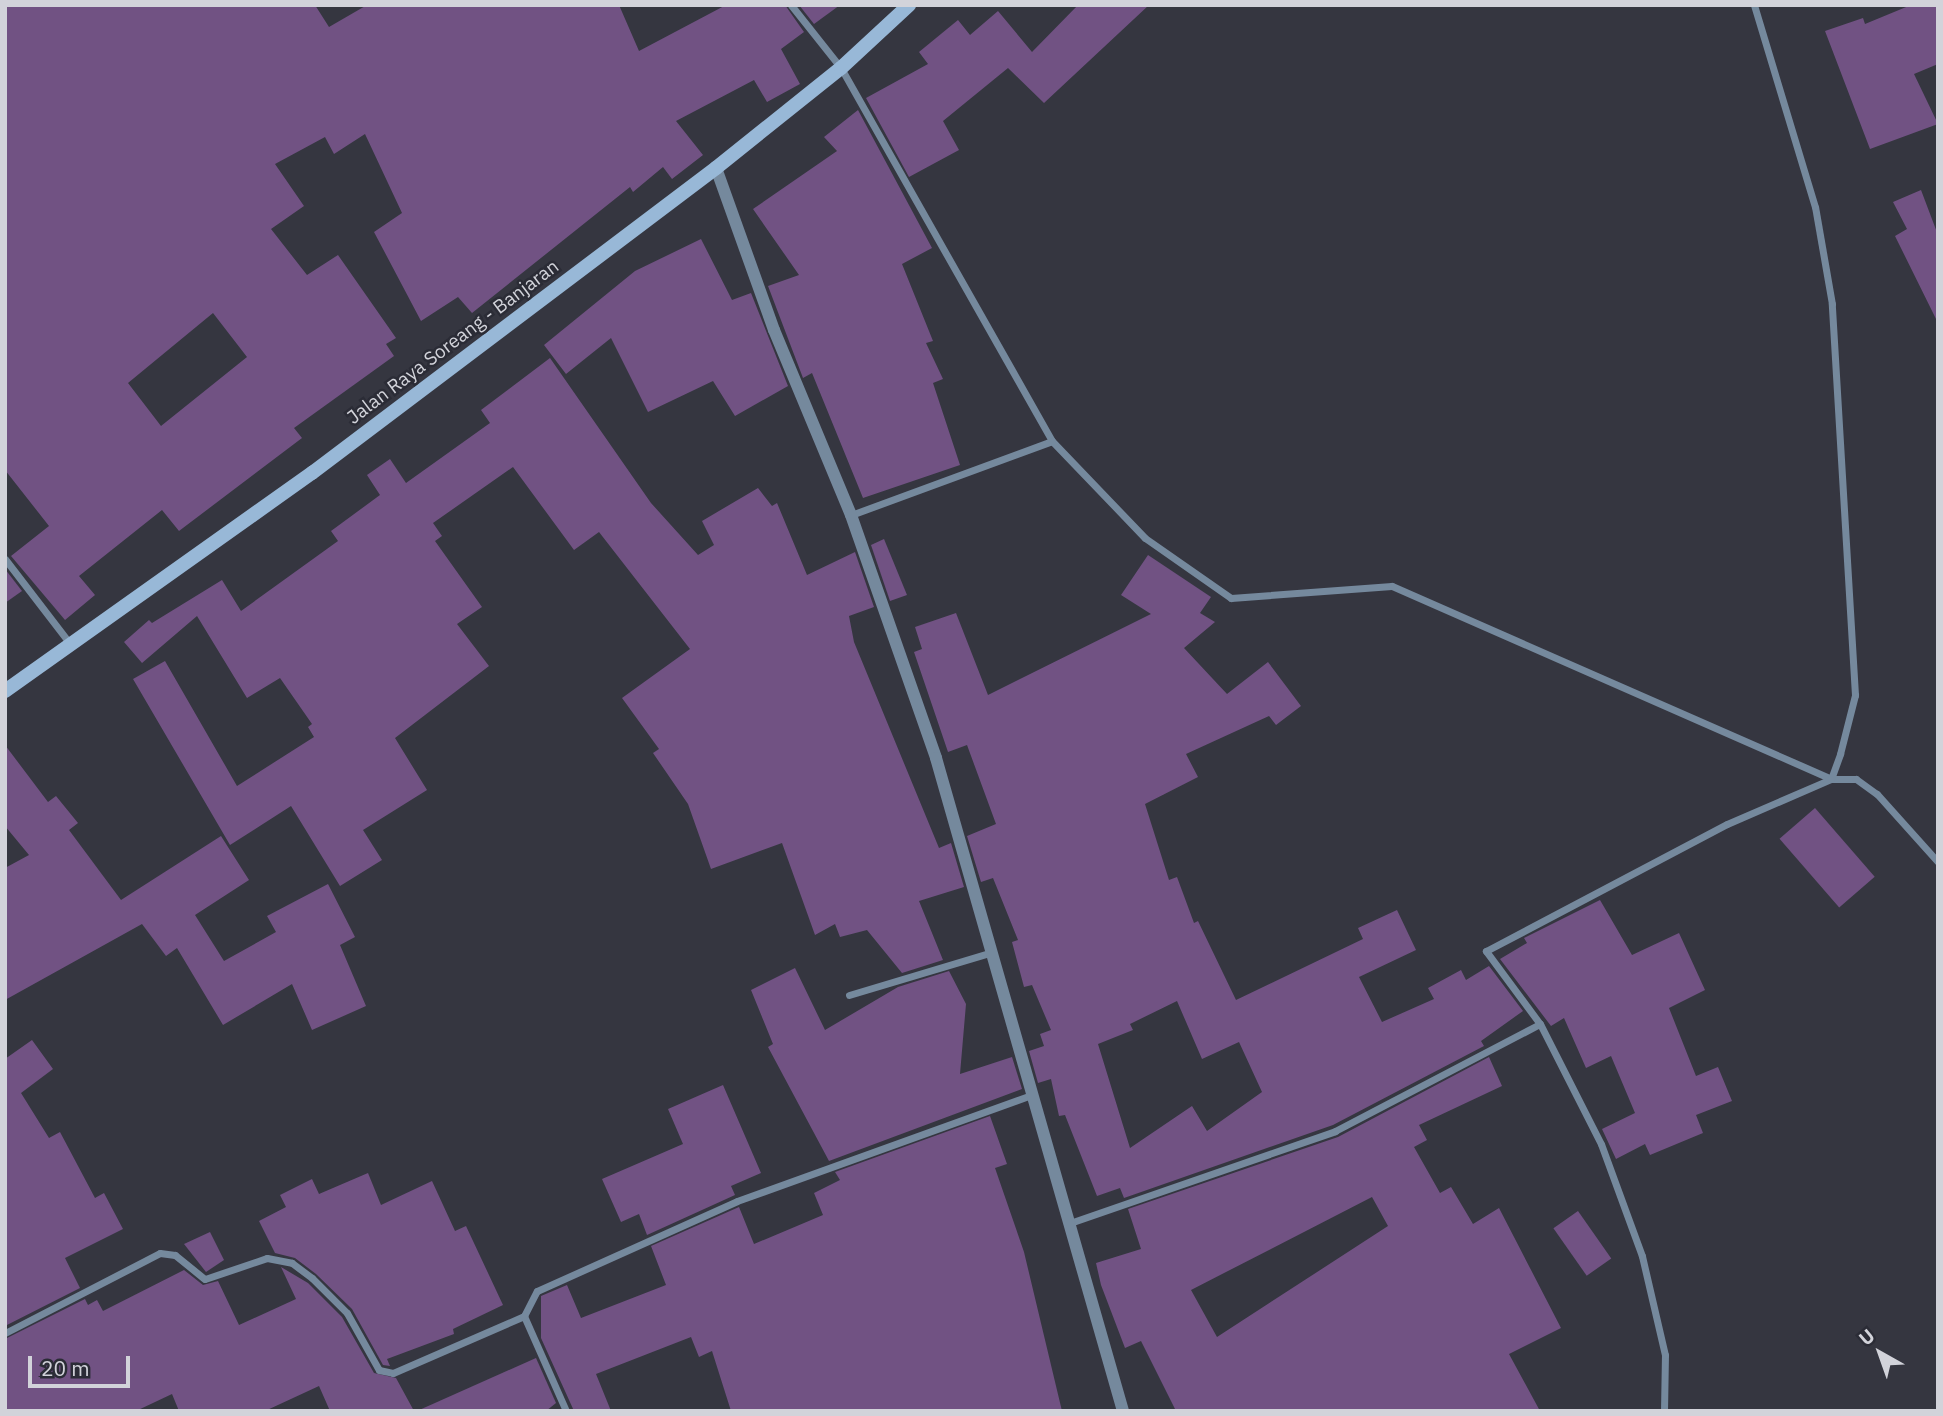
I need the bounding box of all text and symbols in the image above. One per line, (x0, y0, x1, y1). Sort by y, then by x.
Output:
street label: Jalan Raya Soreang - Banjaran (343, 255, 563, 429)
north arrow (1845, 1318, 1915, 1388)
text: U (1854, 1323, 1879, 1350)
scale bar (32, 1342, 133, 1386)
text: 20 m (41, 1354, 90, 1382)

